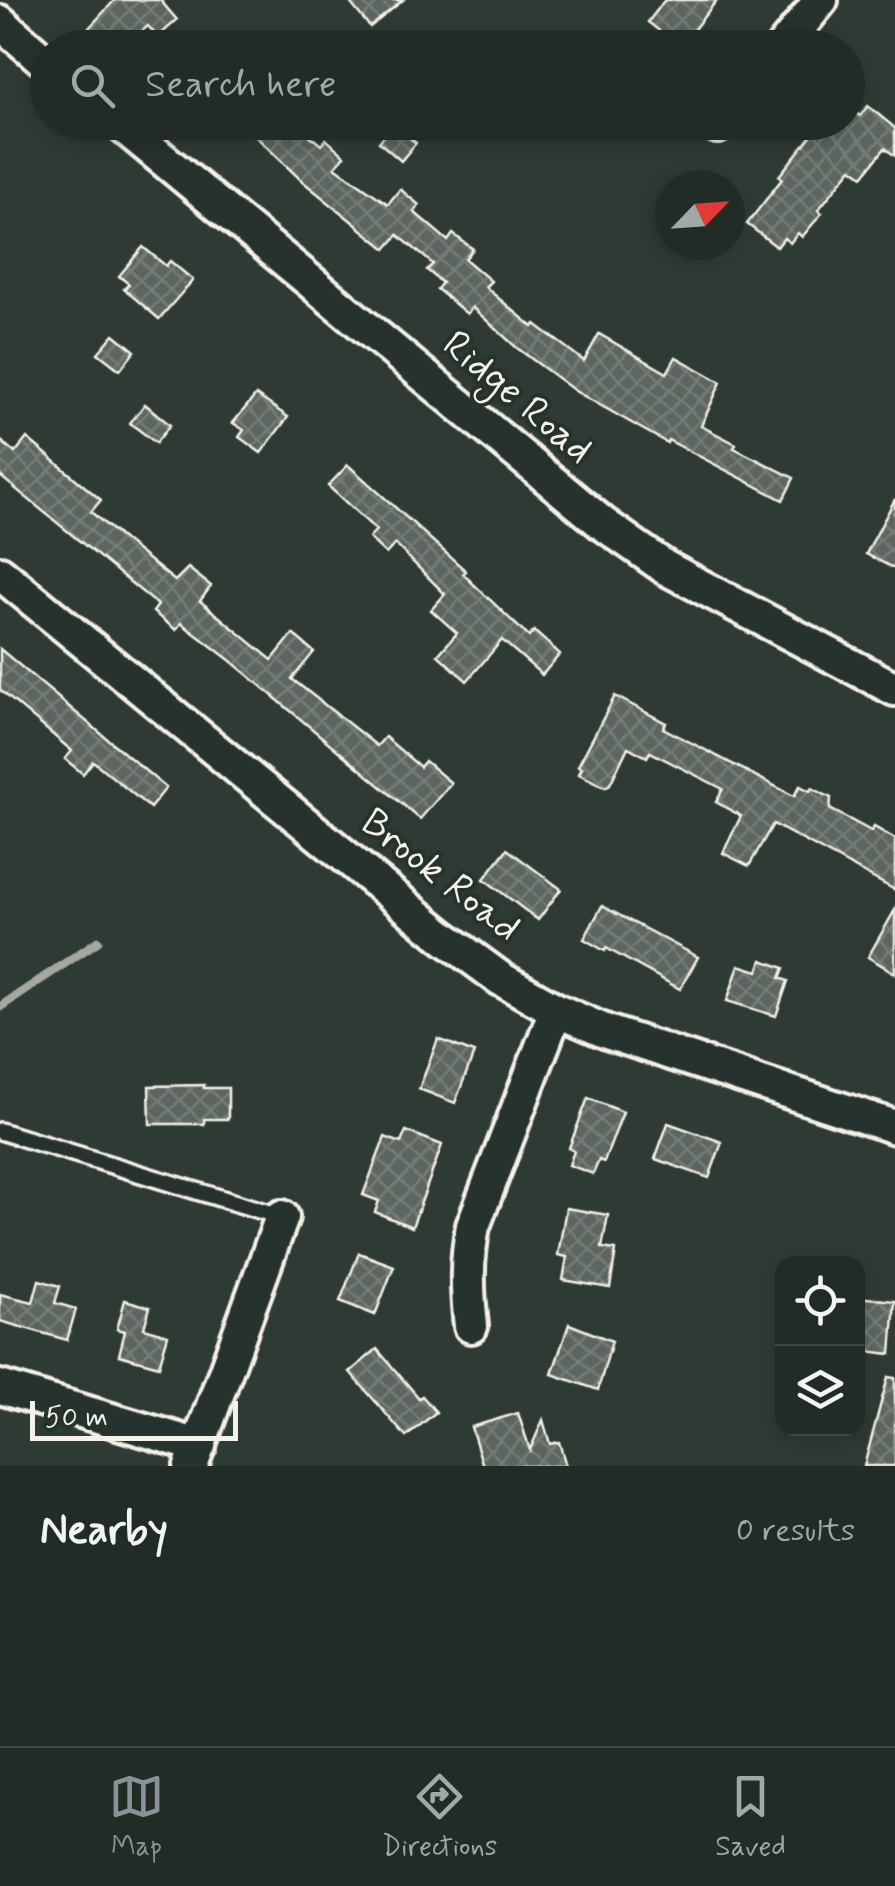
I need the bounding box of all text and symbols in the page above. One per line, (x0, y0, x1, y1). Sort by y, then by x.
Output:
search box (30, 30, 865, 140)
icon: search (65, 58, 120, 113)
text: Search here (145, 61, 336, 110)
north arrow (655, 170, 745, 260)
street label: Ridge Road (429, 320, 603, 479)
street label: Brook Road (350, 797, 530, 955)
map controls (775, 1256, 865, 1436)
button: locate (775, 1256, 865, 1346)
button: layers (775, 1346, 865, 1436)
scale bar (30, 1396, 238, 1440)
text: 50 m (45, 1400, 108, 1437)
text: Nearby (40, 1504, 168, 1559)
text: 0 results (736, 1510, 855, 1552)
tab: Map (109, 1769, 164, 1866)
tab: Directions (382, 1769, 497, 1866)
tab: Saved (715, 1769, 786, 1866)

